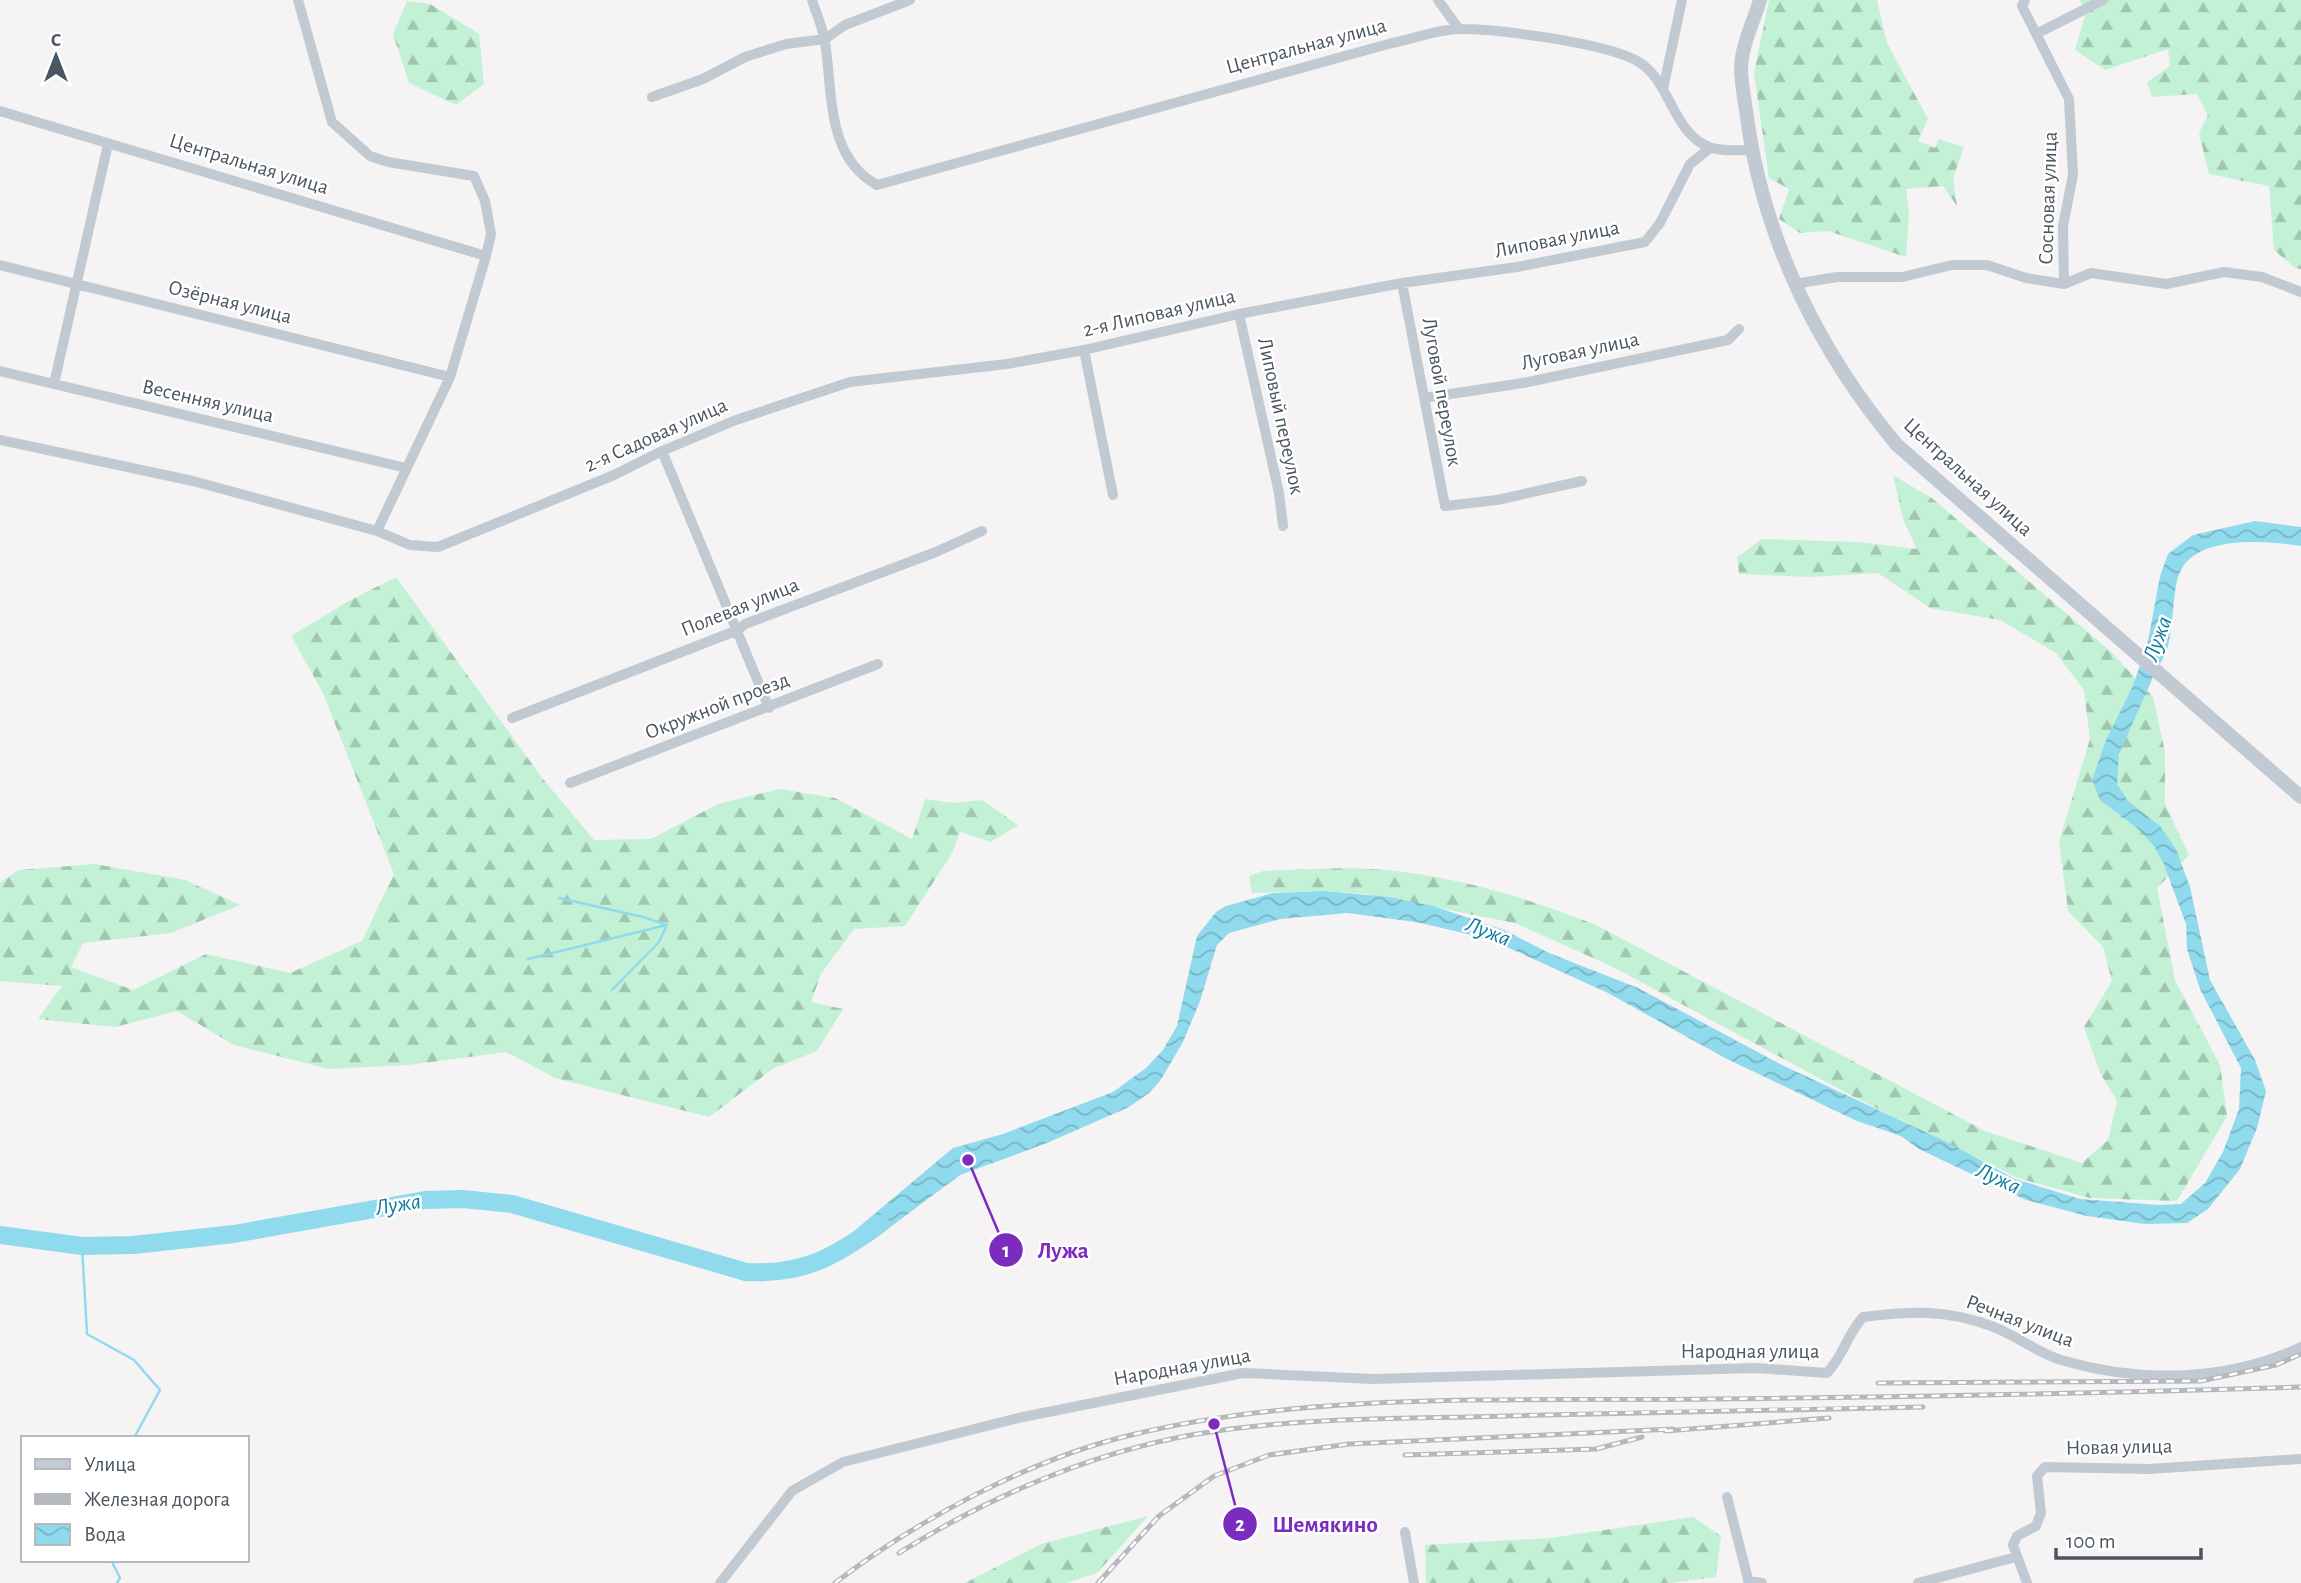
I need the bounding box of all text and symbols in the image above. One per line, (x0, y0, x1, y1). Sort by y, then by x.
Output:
street label: Центральная улица (1223, 14, 1389, 78)
north arrow (21, 21, 91, 91)
text: С (51, 31, 61, 50)
street label: Центральная улица (167, 130, 331, 198)
street label: Сосновая улица (2035, 131, 2061, 265)
street label: Липовая улица (1493, 217, 1621, 261)
street label: Озёрная улица (166, 277, 294, 328)
street label: 2-я Липовая улица (1081, 285, 1238, 341)
street label: Луговой переулок (1419, 316, 1465, 468)
street label: Луговая улица (1519, 328, 1641, 374)
street label: Липовый переулок (1254, 336, 1308, 497)
street label: Весенняя улица (140, 376, 276, 426)
street label: 2-я Садовая улица (582, 394, 731, 476)
street label: Центральная улица (1900, 414, 2037, 540)
street label: Полевая улица (678, 574, 802, 640)
water label: Лужа (2139, 614, 2177, 665)
street label: Окружной проезд (642, 669, 792, 743)
water label: Лужа (1462, 913, 1514, 951)
water label: Лужа (1971, 1159, 2024, 1199)
water label: Лужа (373, 1190, 422, 1220)
callout: Лужа (989, 1228, 1103, 1272)
text: 1 (1002, 1240, 1010, 1261)
text: Лужа (1037, 1240, 1089, 1263)
street label: Речная улица (1963, 1291, 2077, 1351)
street label: Народная улица (1681, 1341, 1820, 1362)
street label: Народная улица (1112, 1345, 1253, 1389)
legend (21, 1436, 248, 1562)
street label: Новая улица (2065, 1436, 2173, 1458)
text: Улица (84, 1454, 137, 1475)
text: Железная дорога (84, 1489, 231, 1510)
callout: Шемякино (1223, 1502, 1391, 1546)
text: 2 (1235, 1514, 1245, 1535)
text: Шемякино (1272, 1514, 1378, 1537)
scale bar (2056, 1516, 2201, 1560)
text: Вода (84, 1524, 126, 1545)
text: 100 m (2066, 1531, 2116, 1552)

